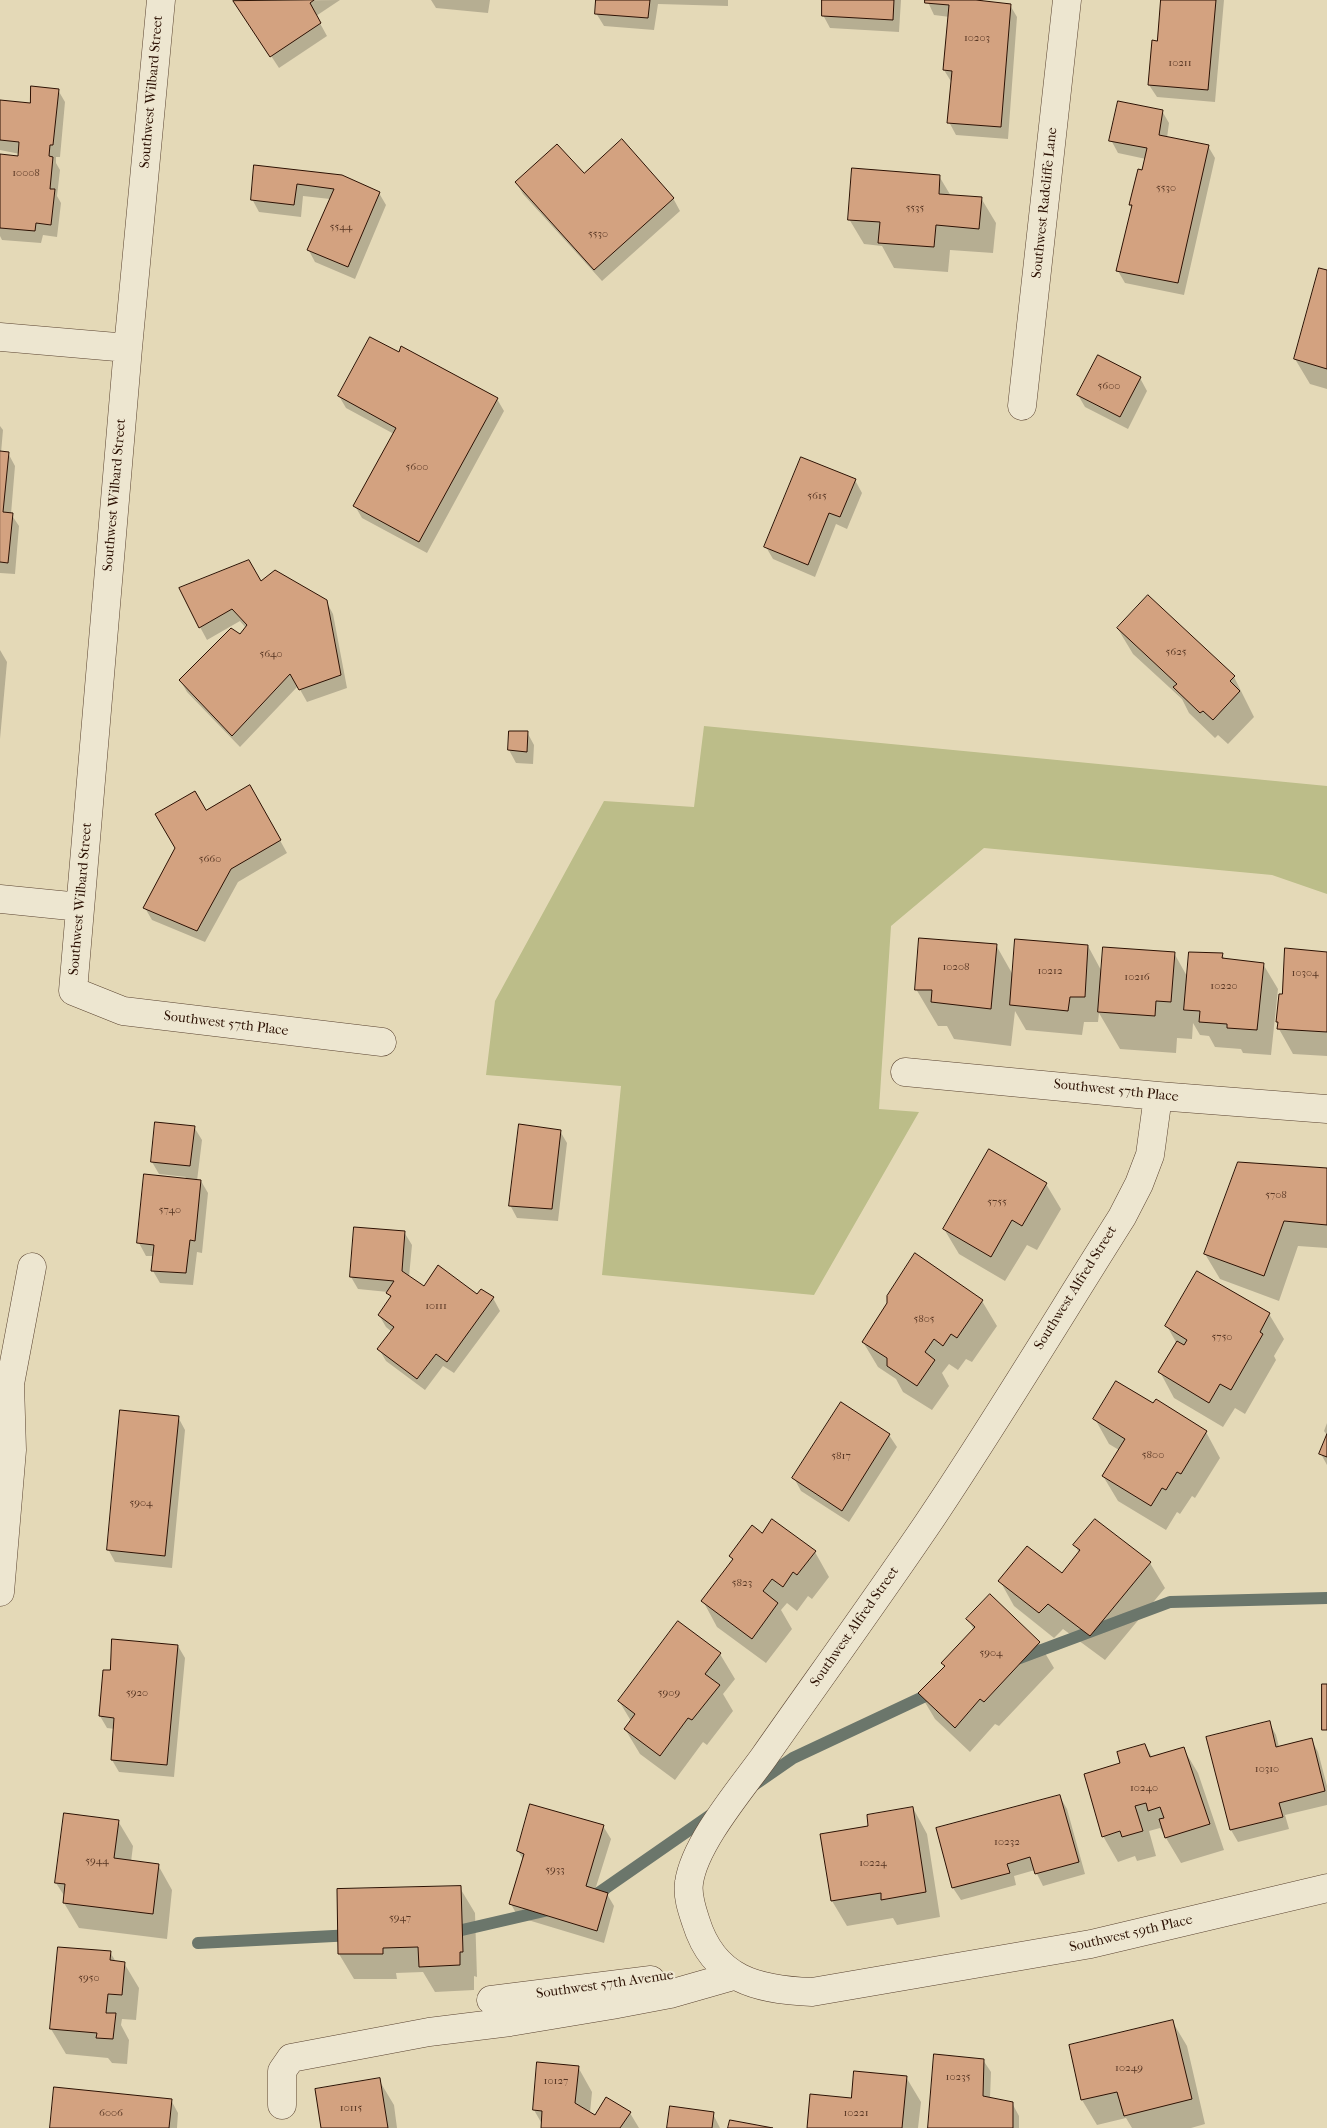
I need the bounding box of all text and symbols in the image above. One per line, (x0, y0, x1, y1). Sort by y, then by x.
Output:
street label: Southwest Wilbard Street (137, 15, 167, 169)
house number: 10203 (964, 31, 990, 45)
house number: 10211 (1168, 56, 1192, 70)
street label: Southwest Radcliffe Lane (1029, 127, 1061, 279)
house number: 10008 (12, 166, 40, 180)
house number: 5530 (1156, 181, 1176, 195)
house number: 5535 (906, 201, 924, 215)
house number: 5544 (330, 220, 352, 234)
house number: 5530 (588, 227, 608, 241)
house number: 5600 (1098, 379, 1120, 393)
street label: Southwest Wilbard Street (100, 418, 130, 572)
house number: 5600 (406, 460, 428, 474)
house number: 5615 (807, 489, 827, 503)
house number: 5625 (1165, 645, 1187, 659)
house number: 5640 (259, 647, 283, 661)
street label: Southwest Wilbard Street (66, 822, 96, 976)
house number: 5660 (199, 852, 221, 866)
house number: 10208 (942, 960, 970, 974)
house number: 10212 (1037, 964, 1063, 978)
house number: 10304 (1292, 966, 1318, 980)
house number: 10216 (1124, 970, 1150, 984)
house number: 10220 (1210, 979, 1238, 993)
street label: Southwest 57th Place (163, 1008, 289, 1040)
street label: Southwest 57th Place (1053, 1076, 1179, 1106)
house number: 5708 (1265, 1188, 1287, 1202)
house number: 5755 (987, 1195, 1007, 1209)
house number: 5740 (159, 1203, 181, 1217)
street label: Southwest Alfred Street (1031, 1223, 1121, 1353)
house number: 10111 (425, 1299, 447, 1313)
house number: 5805 (913, 1312, 935, 1326)
house number: 5750 (1212, 1330, 1232, 1344)
house number: 5800 (1142, 1448, 1164, 1462)
house number: 5817 (831, 1449, 851, 1463)
house number: 5904 (130, 1496, 152, 1510)
street label: Southwest Alfred Street (807, 1564, 903, 1690)
house number: 5823 (732, 1576, 752, 1590)
house number: 5904 (980, 1646, 1002, 1660)
house number: 5920 (126, 1686, 148, 1700)
house number: 5909 (658, 1686, 680, 1700)
house number: 10310 (1255, 1762, 1279, 1776)
house number: 10240 (1130, 1781, 1158, 1795)
house number: 10232 (994, 1835, 1020, 1849)
house number: 5944 (85, 1854, 109, 1868)
house number: 10224 (859, 1856, 887, 1870)
house number: 5933 (545, 1863, 565, 1877)
house number: 5947 (389, 1911, 411, 1925)
street label: Southwest 59th Place (1068, 1912, 1194, 1956)
street label: Southwest 57th Avenue (535, 1967, 675, 2003)
house number: 5950 (78, 1971, 100, 1985)
house number: 10249 (1115, 2061, 1143, 2075)
house number: 10235 (946, 2070, 970, 2084)
house number: 10127 (544, 2074, 568, 2088)
house number: 10115 (340, 2101, 362, 2115)
house number: 6006 (99, 2106, 123, 2120)
house number: 10221 (843, 2106, 869, 2120)

